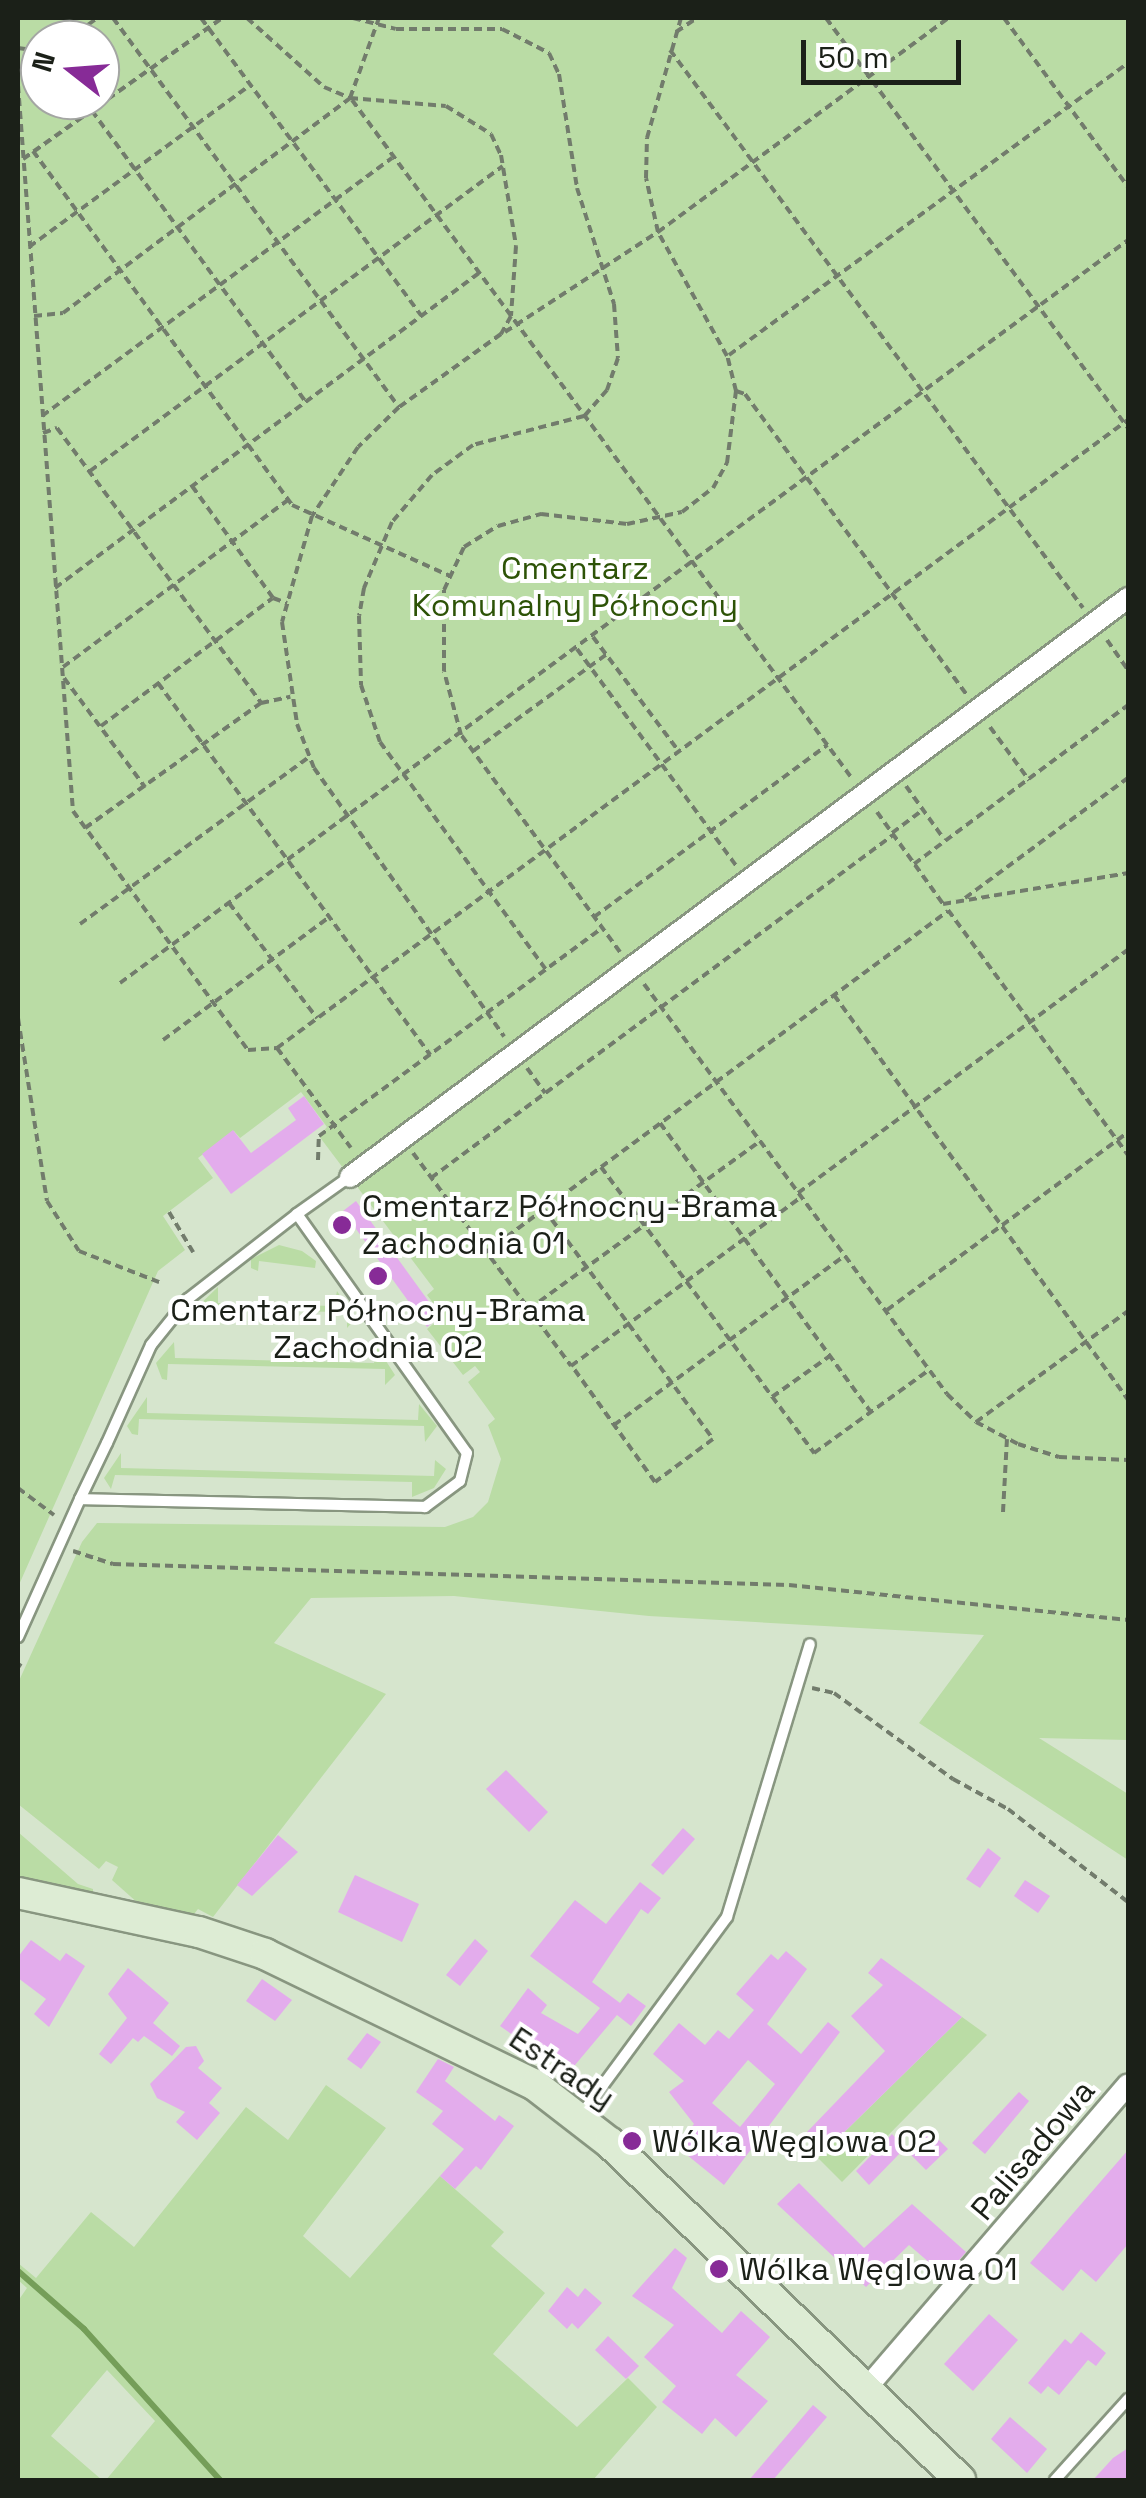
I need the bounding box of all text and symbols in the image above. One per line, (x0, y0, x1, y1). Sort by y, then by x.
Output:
north arrow (20, 20, 120, 120)
scale bar (806, 20, 966, 82)
text: 50 m (818, 38, 889, 77)
text: N (23, 48, 63, 76)
park label: Cmentarz Komunalny Północny (412, 550, 738, 625)
place label: Cmentarz Północny-Brama Zachodnia 01 (362, 1188, 777, 1263)
marker: Cmentarz Północny-Brama Zachodnia 01 (331, 1214, 353, 1236)
marker: Cmentarz Północny-Brama Zachodnia 02 (367, 1265, 389, 1287)
place label: Cmentarz Północny-Brama Zachodnia 02 (170, 1292, 586, 1367)
street label: Estrady (502, 2019, 622, 2117)
street label: Palisadowa (963, 2072, 1103, 2228)
place label: Wólka Węglowa 02 (652, 2122, 937, 2160)
marker: Wólka Węglowa 02 (621, 2130, 643, 2152)
place label: Wólka Węglowa 01 (739, 2250, 1018, 2288)
marker: Wólka Węglowa 01 (708, 2258, 730, 2280)

